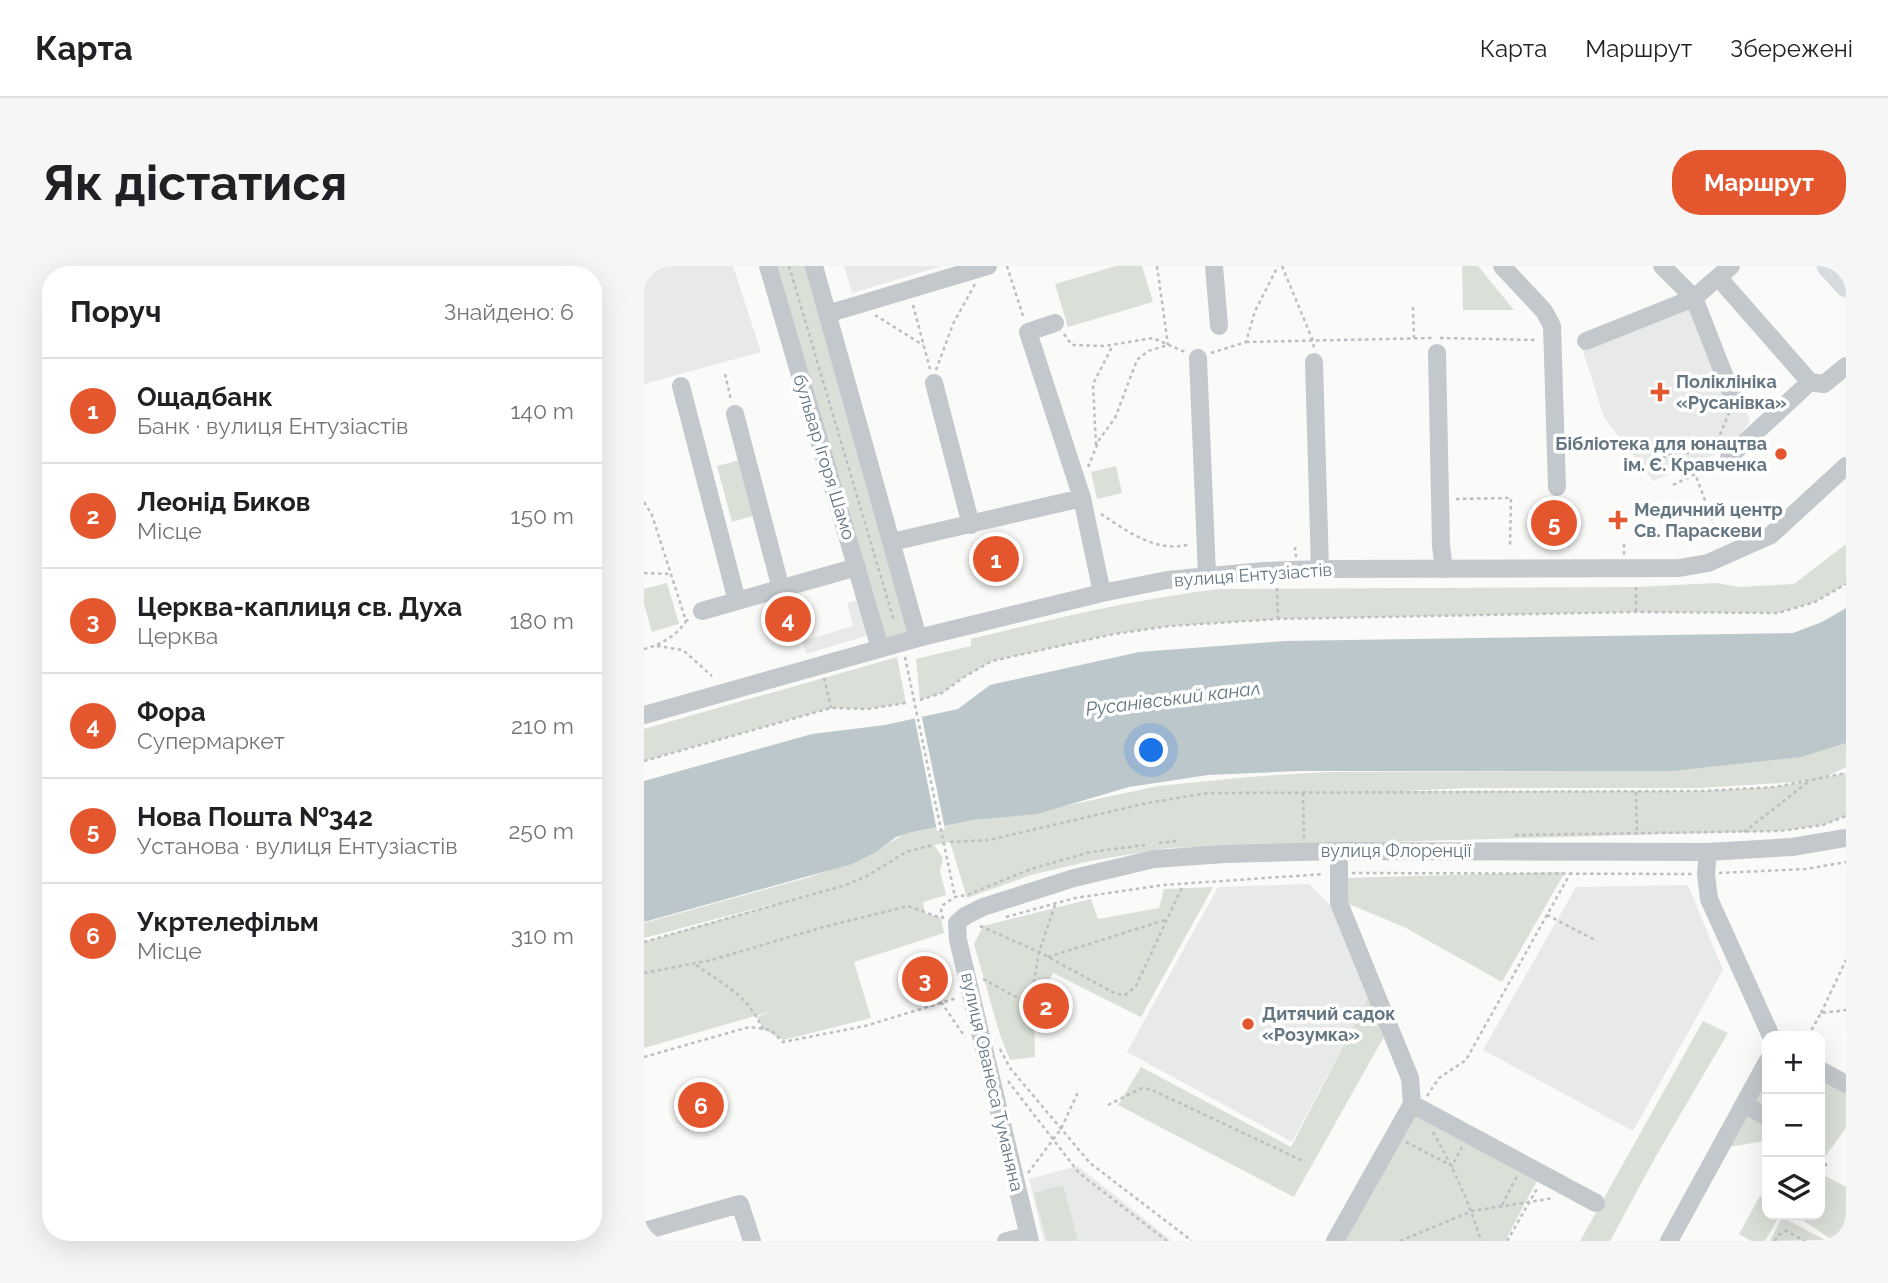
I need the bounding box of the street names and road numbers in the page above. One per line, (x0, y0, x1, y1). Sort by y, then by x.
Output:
street label: бульвар Ігоря Шамо (789, 371, 860, 543)
street label: вулиця Ентузіастів (1173, 559, 1333, 591)
street label: вулиця Флоренції (1321, 840, 1471, 861)
street label: вулиця Ованеса Туманяна (957, 970, 1028, 1193)

